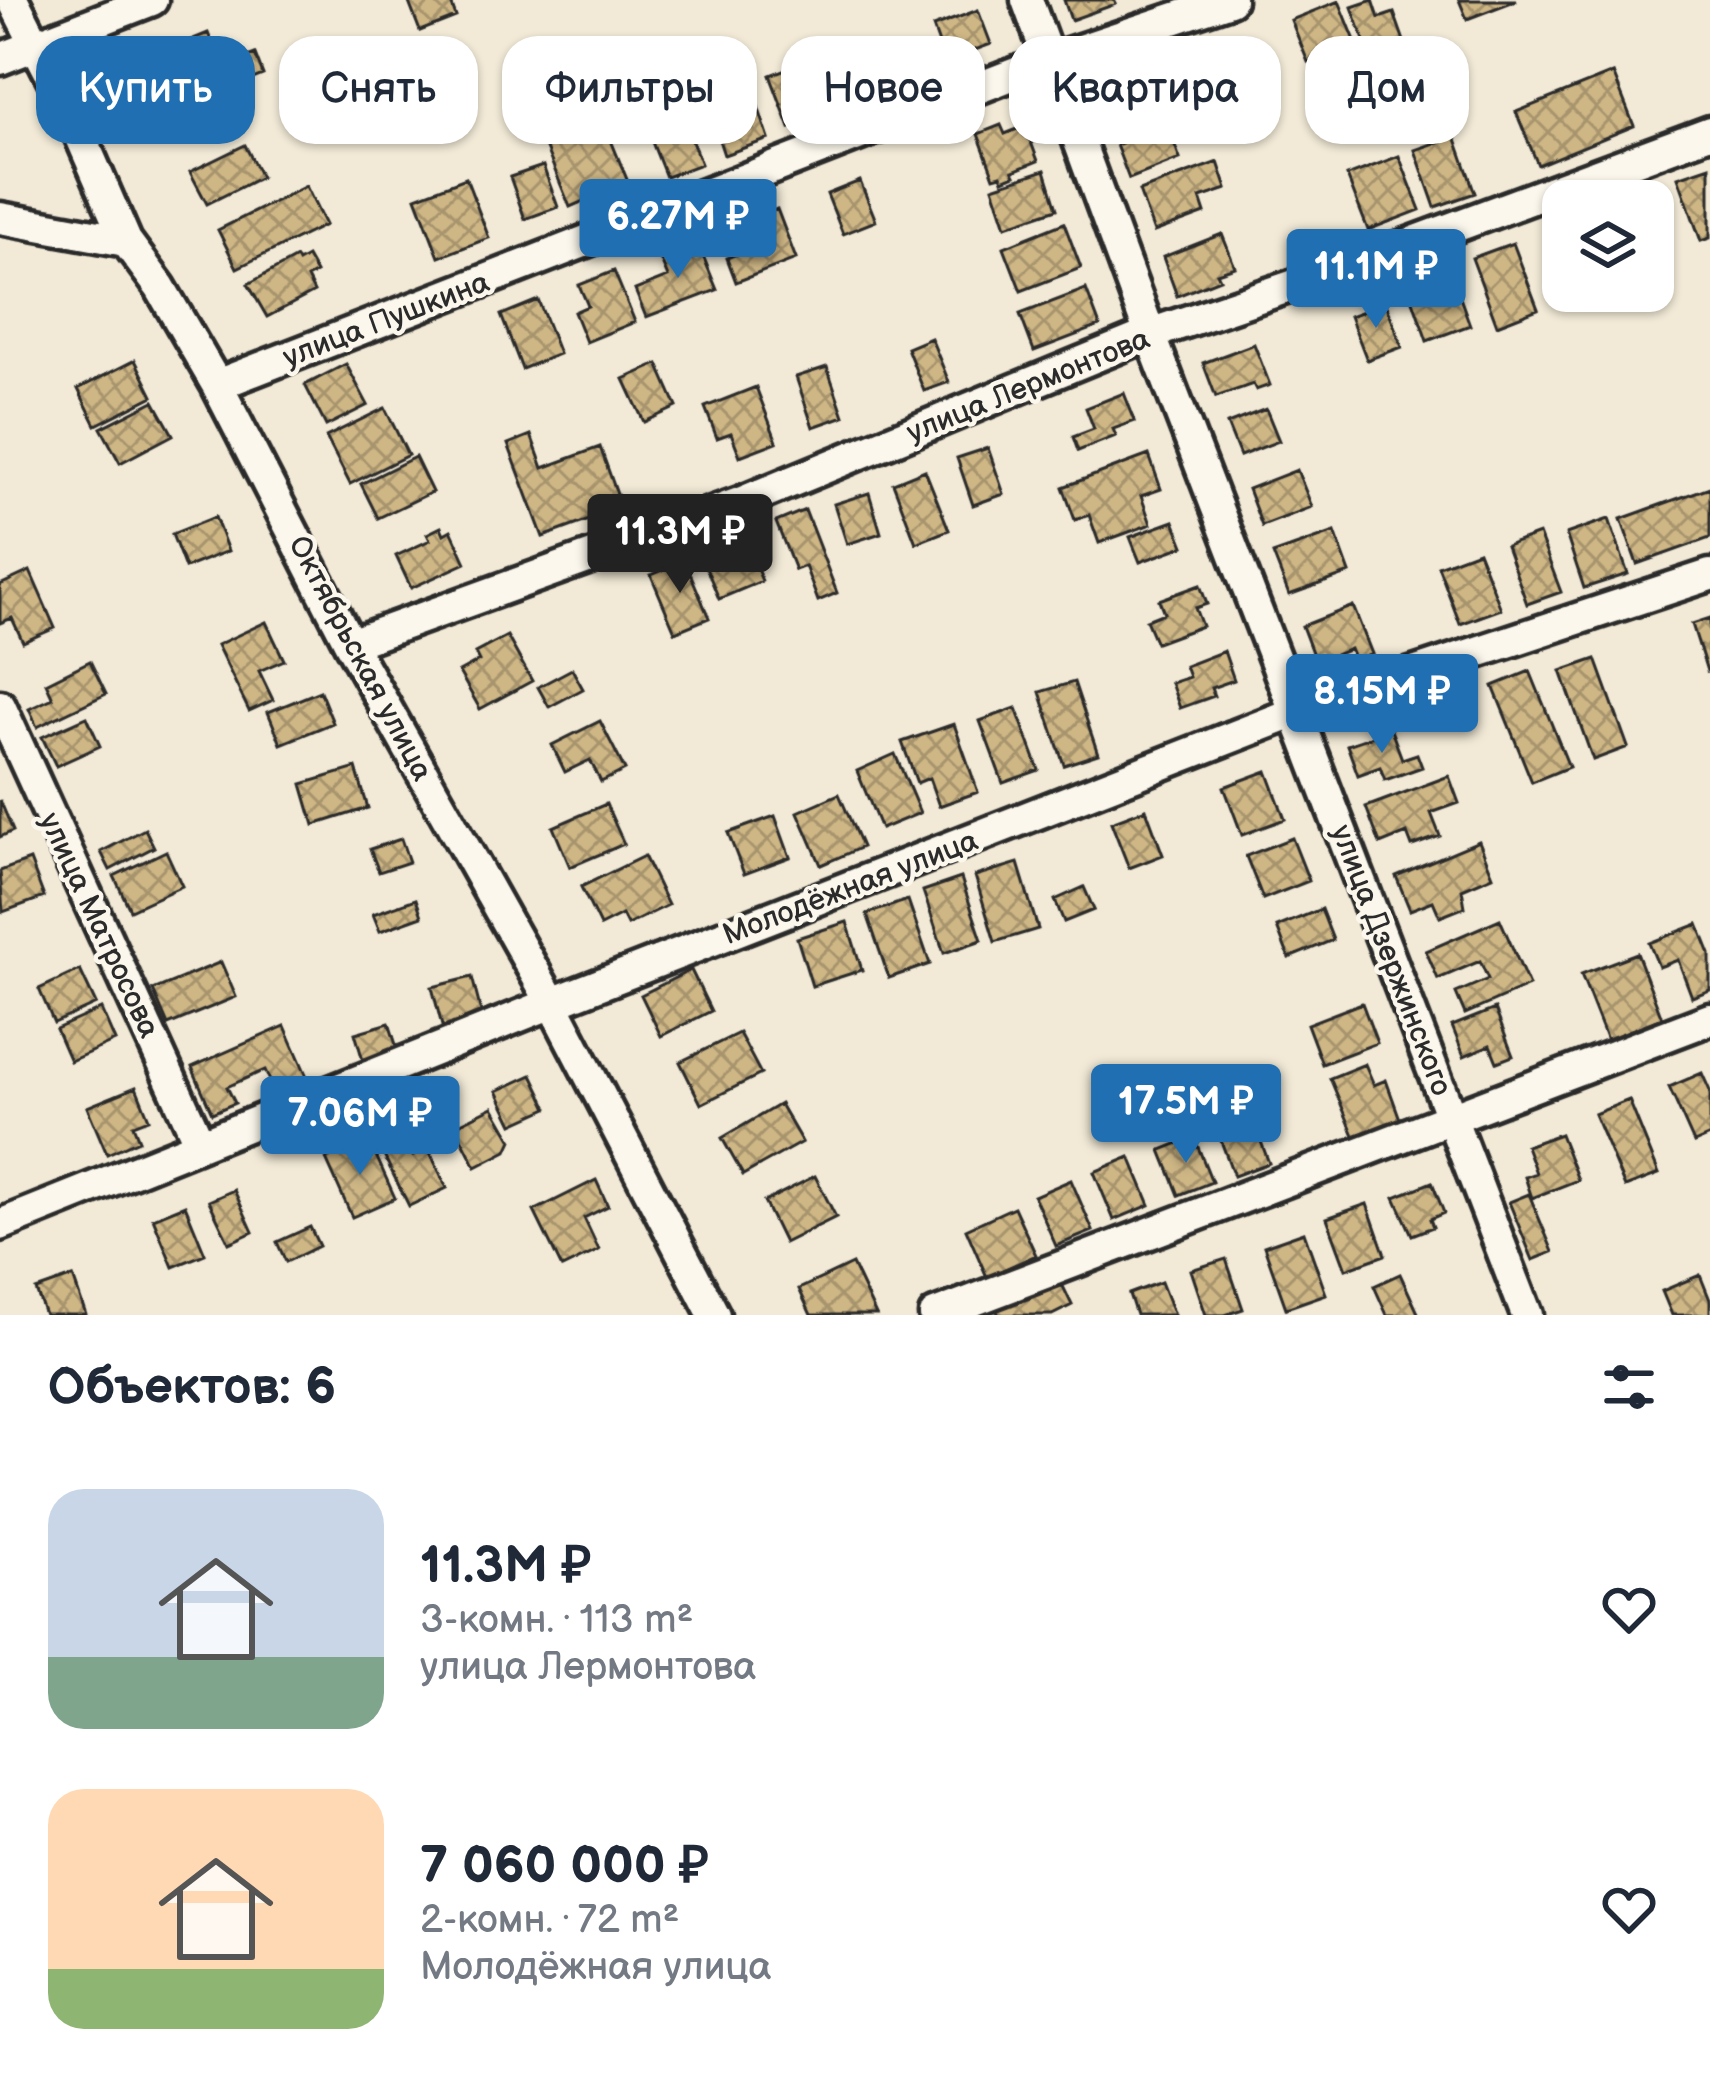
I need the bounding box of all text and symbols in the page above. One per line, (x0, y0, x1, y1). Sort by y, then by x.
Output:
chip: Купить (36, 36, 255, 144)
chip: Снять (279, 36, 478, 144)
chip: Фильтры (502, 36, 757, 144)
chip: Новое (781, 36, 985, 144)
chip: Квартира (1009, 36, 1281, 144)
chip: Дом (1305, 36, 1469, 144)
pin: 6.27M ₽ (567, 179, 789, 281)
map controls (1542, 180, 1674, 312)
button: layers (1542, 180, 1674, 312)
text: 6.27M ₽ (607, 194, 749, 241)
pin: 11.1M ₽ (1265, 229, 1487, 331)
text: 11.1M ₽ (1314, 244, 1438, 291)
street label: улица Пушкина (278, 264, 495, 376)
street label: улица Лермонтова (902, 321, 1155, 451)
pin: 11.3M ₽ (569, 494, 791, 596)
text: 11.3M ₽ (614, 509, 746, 556)
street label: Октябрьская улица (280, 530, 440, 787)
pin: 8.15M ₽ (1271, 654, 1493, 756)
text: 8.15M ₽ (1313, 669, 1451, 716)
street label: улица Матросова (31, 807, 167, 1044)
street label: улица Дзержинского (1323, 820, 1459, 1101)
street label: Молодёжная улица (718, 823, 983, 953)
pin: 17.5M ₽ (1075, 1064, 1297, 1166)
pin: 7.06M ₽ (249, 1076, 471, 1178)
text: 17.5M ₽ (1118, 1079, 1254, 1126)
text: 7.06M ₽ (288, 1091, 432, 1138)
icon: filters (1596, 1354, 1662, 1420)
text: Объектов: 6 (48, 1357, 336, 1418)
text: 11.3M ₽ (420, 1536, 591, 1597)
icon: home (144, 1537, 288, 1681)
icon: heart (1596, 1576, 1662, 1642)
text: 3-комн. · 113 m² (420, 1597, 693, 1644)
text: улица Лермонтова (420, 1644, 756, 1691)
text: 7 060 000 ₽ (420, 1836, 709, 1897)
icon: home (144, 1837, 288, 1981)
icon: heart (1596, 1876, 1662, 1942)
text: 2-комн. · 72 m² (420, 1897, 679, 1944)
text: Молодёжная улица (420, 1944, 772, 1991)

